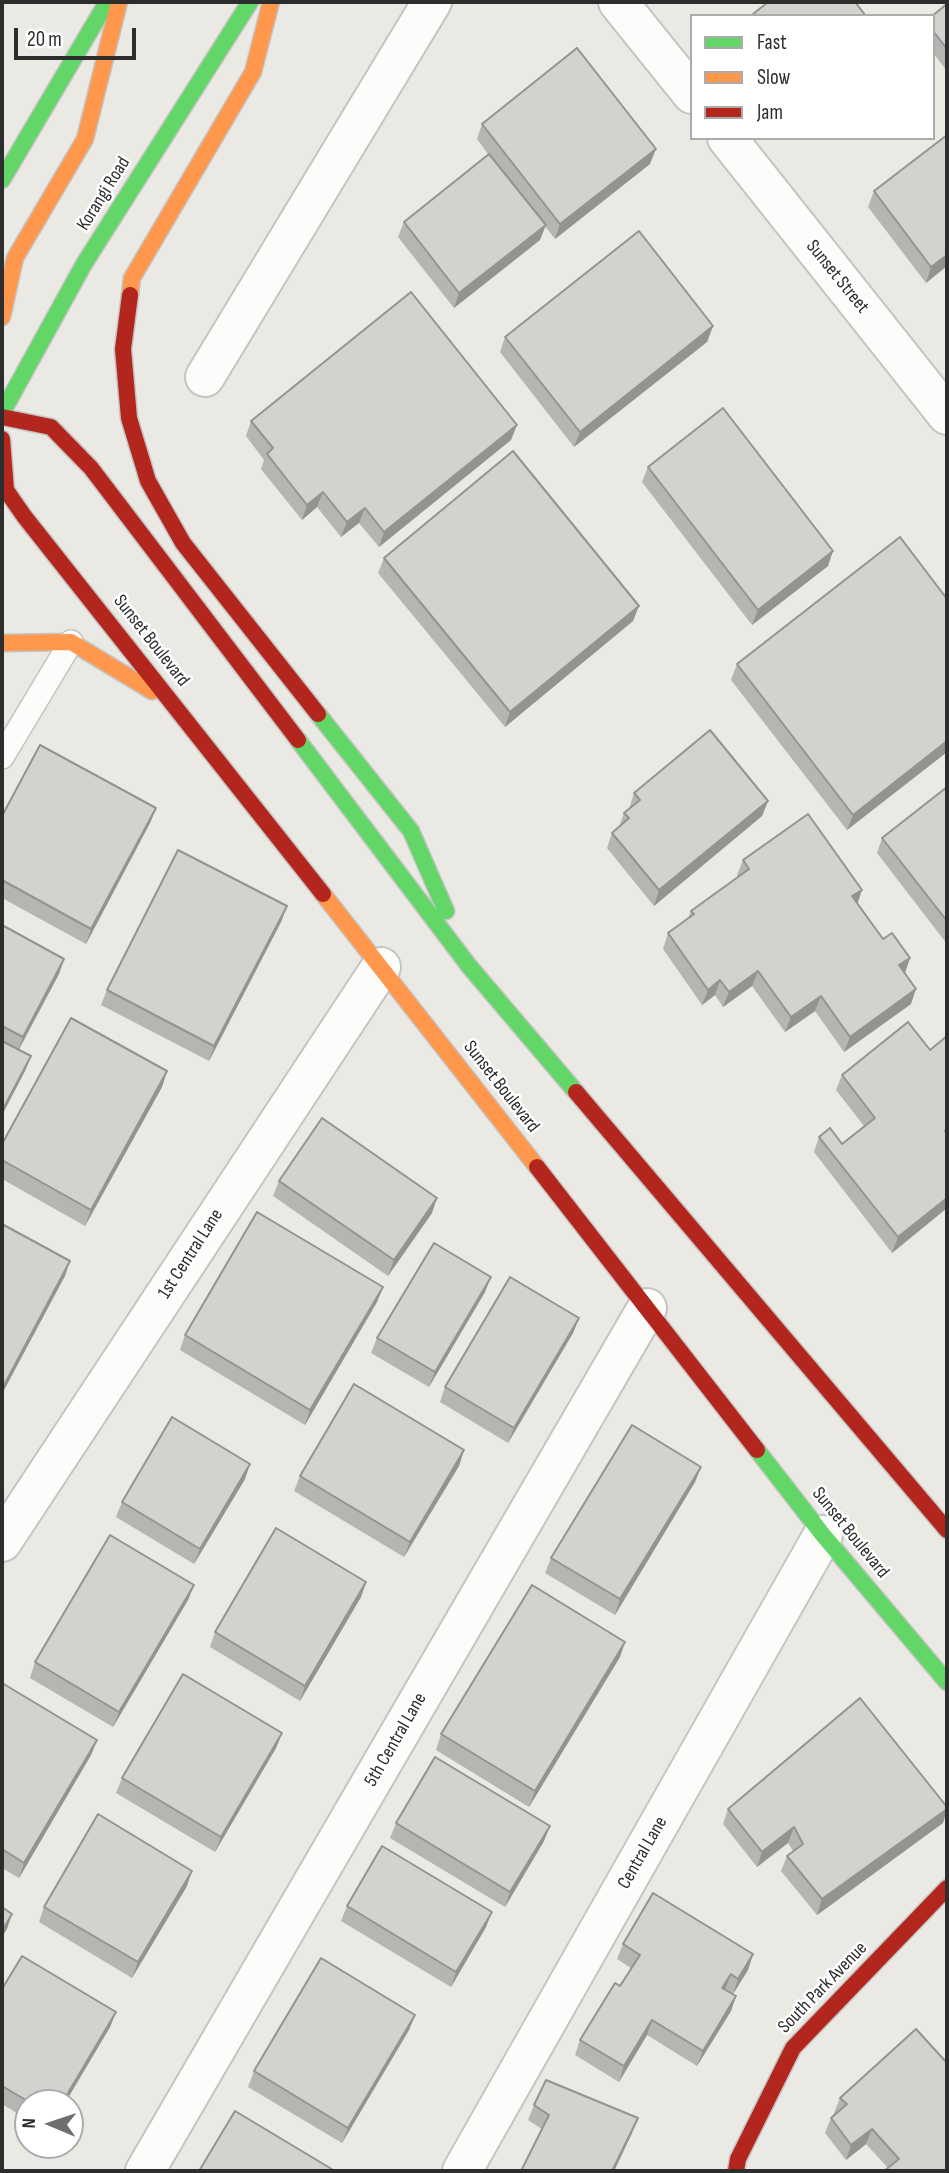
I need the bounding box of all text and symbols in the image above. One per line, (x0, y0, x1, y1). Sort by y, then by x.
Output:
scale bar (18, 14, 140, 58)
legend (690, 14, 935, 140)
text: 20 m (27, 27, 62, 52)
text: Fast (757, 30, 787, 55)
text: Slow (757, 65, 790, 90)
text: Jam (757, 100, 783, 125)
street label: Korangi Road (72, 153, 136, 235)
street label: Sunset Street (801, 236, 873, 318)
street label: Sunset Boulevard (108, 591, 194, 691)
street label: Sunset Boulevard (458, 1037, 544, 1137)
street label: 1st Central Lane (154, 1205, 228, 1303)
street label: Sunset Boulevard (806, 1483, 894, 1583)
street label: 5th Central Lane (360, 1689, 432, 1791)
street label: Central Lane (613, 1813, 673, 1893)
street label: South Park Avenue (774, 1938, 872, 2038)
north arrow (14, 2089, 84, 2159)
text: N (18, 2118, 41, 2129)

